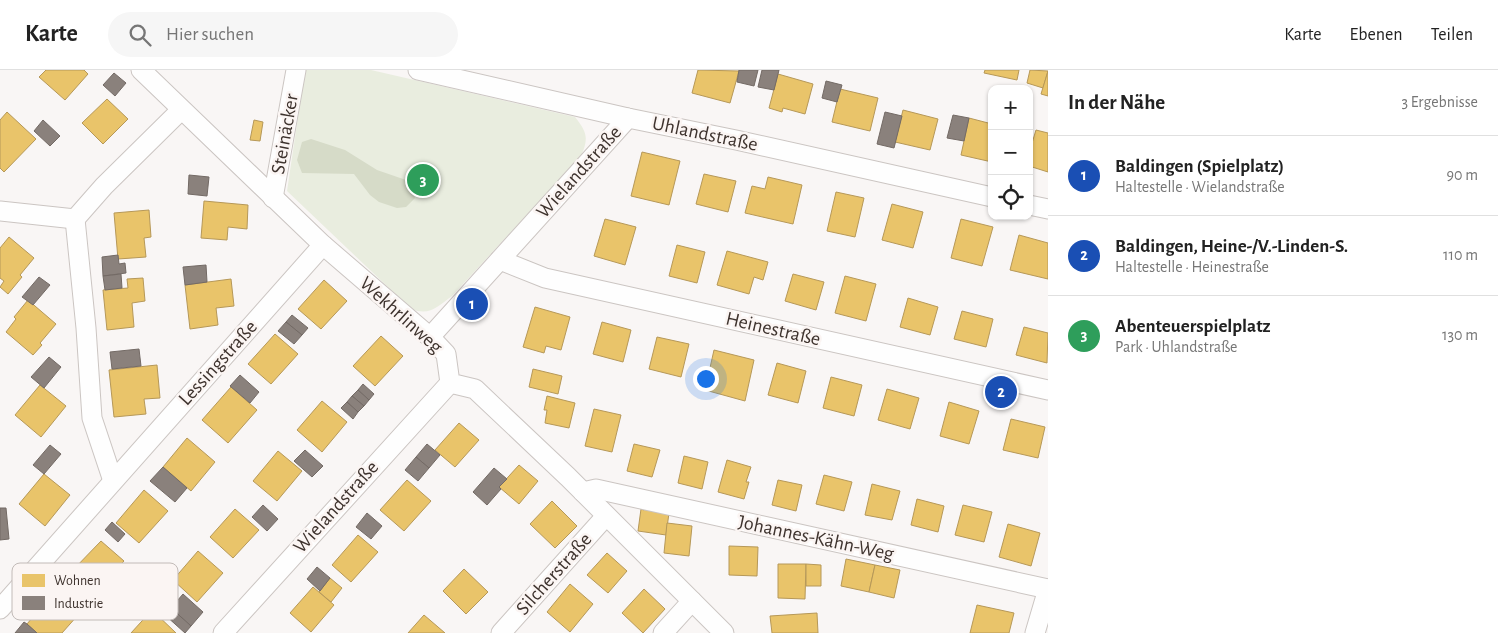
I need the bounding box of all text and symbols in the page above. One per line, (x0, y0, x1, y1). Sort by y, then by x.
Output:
search box (108, 12, 458, 57)
icon: search (126, 21, 154, 49)
text: Karte (25, 22, 78, 46)
text: Hier suchen (166, 25, 254, 44)
text: Karte (1284, 26, 1322, 44)
text: Ebenen (1350, 26, 1403, 44)
text: Teilen (1431, 26, 1473, 44)
map controls (988, 85, 1033, 220)
button: + (988, 85, 1033, 130)
street label: Steinäcker (268, 92, 302, 176)
text: In der Nähe (1068, 92, 1165, 113)
text: 3 Ergebnisse (1401, 94, 1478, 110)
street label: Uhlandstraße (651, 113, 759, 155)
street label: Wielandstraße (533, 122, 625, 222)
button: − (988, 130, 1033, 175)
text: Baldingen (Spielplatz) (1115, 157, 1284, 176)
pin: 3 (407, 161, 439, 199)
text: 1 (1081, 167, 1087, 183)
text: 90 m (1447, 167, 1478, 183)
button: locate (988, 175, 1033, 220)
text: Haltestelle · Wielandstraße (1115, 179, 1285, 195)
text: Baldingen, Heine-/V.-Linden-S. (1115, 237, 1348, 256)
text: 2 (1080, 247, 1088, 263)
text: 110 m (1443, 247, 1478, 263)
text: Haltestelle · Heinestraße (1115, 259, 1269, 275)
street label: Wekhrlinweg (356, 273, 446, 357)
pin: 1 (456, 285, 488, 323)
street label: Heinestraße (724, 308, 822, 350)
street label: Lessingstraße (175, 317, 261, 409)
text: Abenteuerspielplatz (1115, 317, 1271, 336)
text: 3 (1081, 327, 1087, 343)
text: 130 m (1442, 327, 1478, 343)
text: Park · Uhlandstraße (1115, 339, 1237, 355)
your location (693, 366, 719, 392)
pin: 2 (985, 373, 1017, 411)
street label: Wielandstraße (290, 457, 382, 557)
street label: Johannes-Kähn-Weg (736, 512, 896, 564)
street label: Silcherstraße (512, 529, 596, 619)
legend (12, 563, 178, 620)
text: Wohnen (54, 574, 101, 588)
text: Industrie (54, 597, 103, 611)

